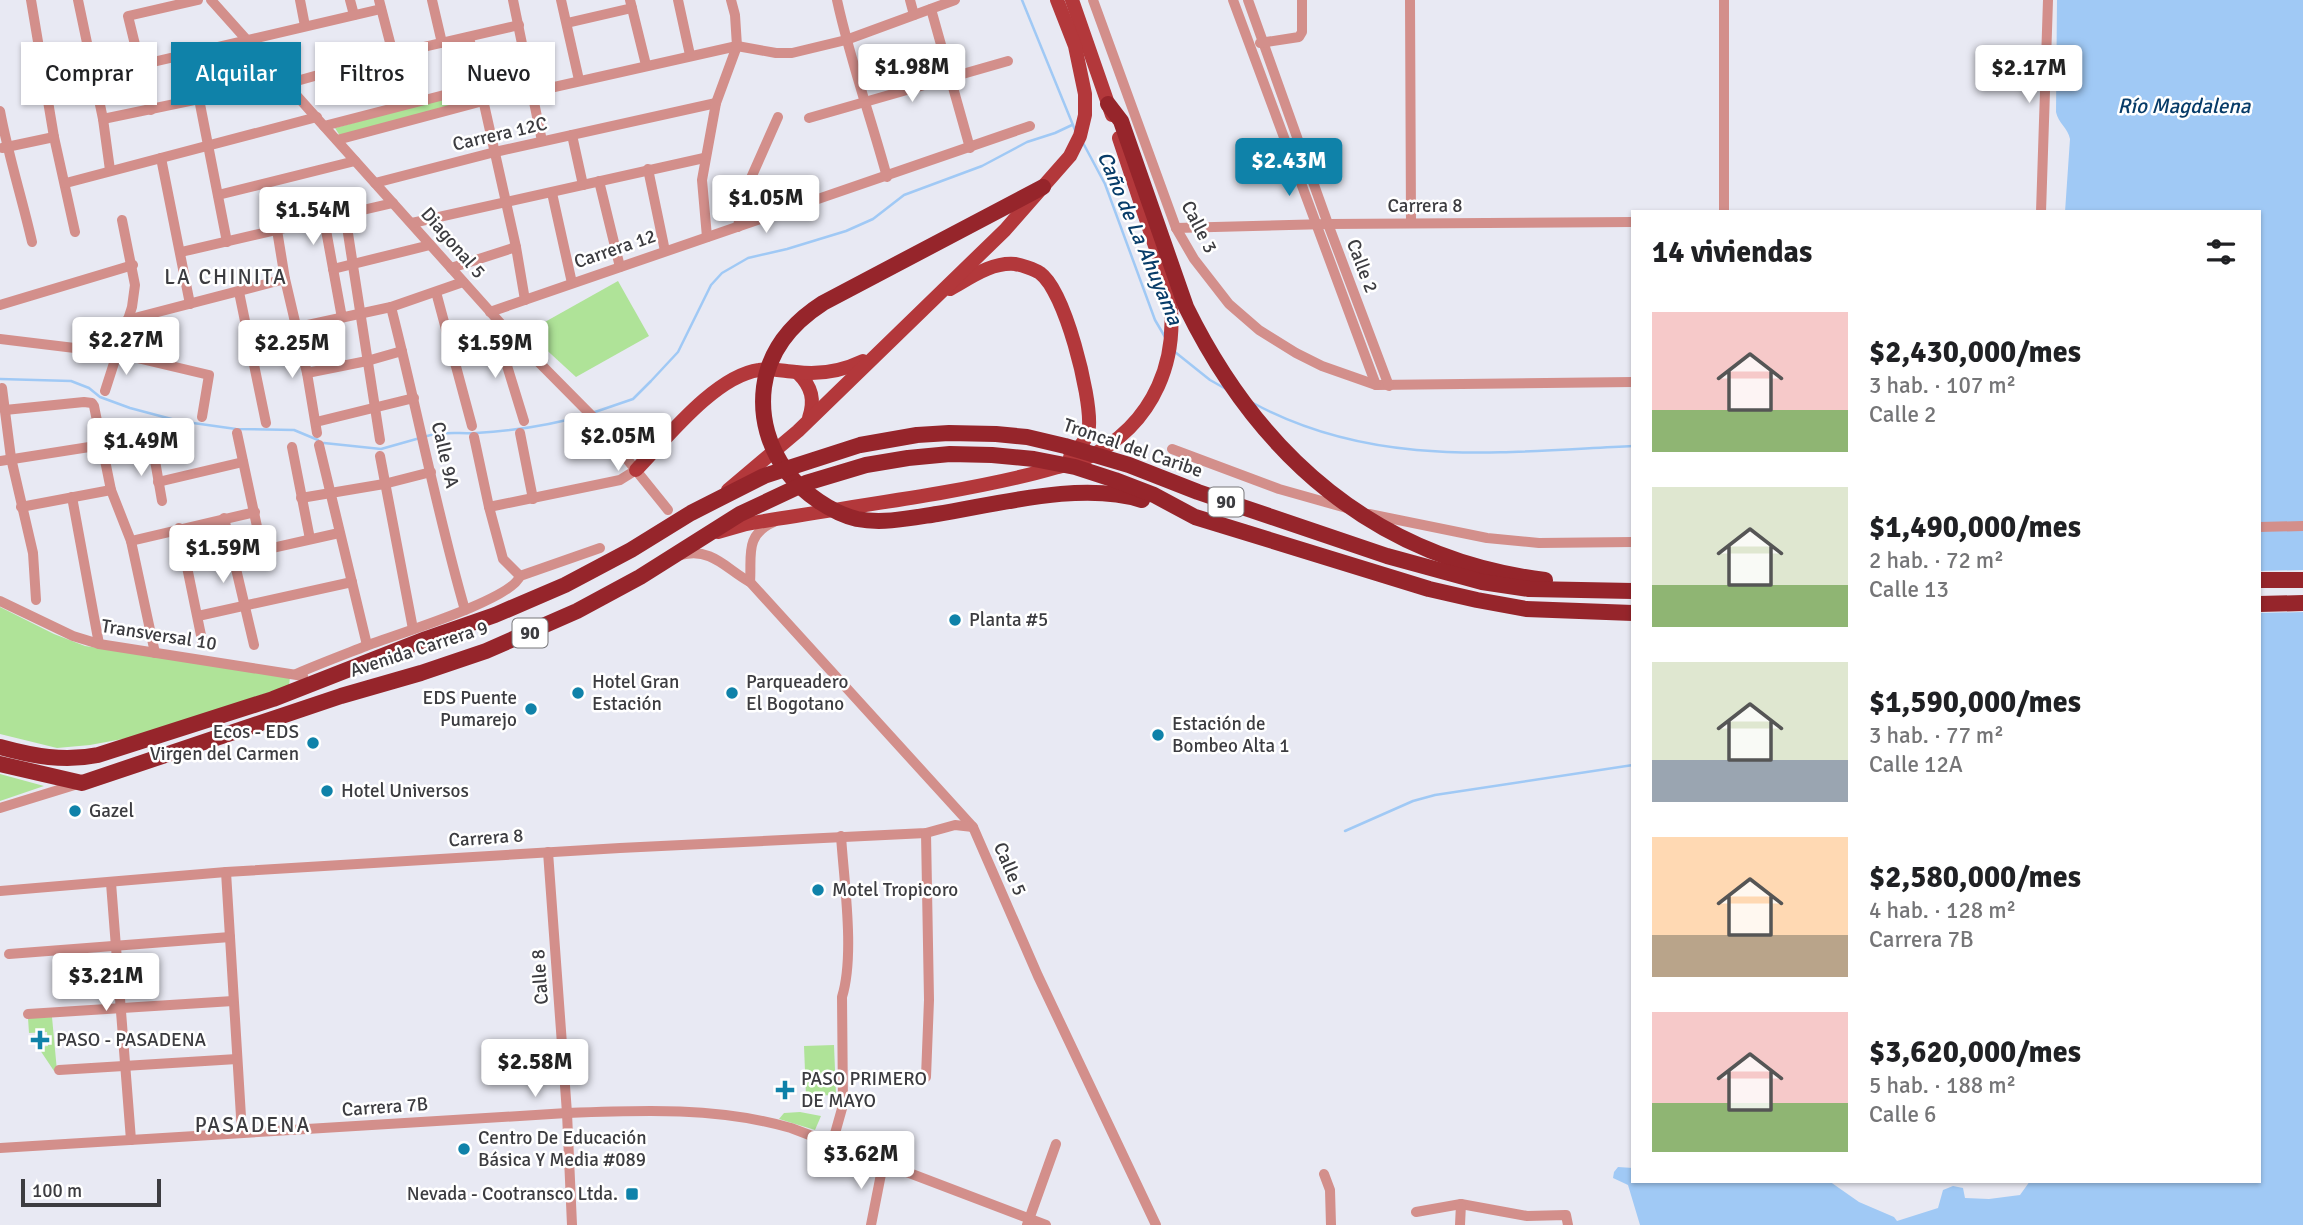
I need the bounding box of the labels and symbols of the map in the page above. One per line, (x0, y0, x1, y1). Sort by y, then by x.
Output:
pin: $1.98M (855, 44, 969, 104)
pin: $2.17M (1972, 46, 2086, 105)
water label: Río Magdalena (2118, 93, 2252, 119)
street label: Carrera 12C (450, 111, 550, 157)
pin: $2.43M (1232, 138, 1346, 198)
water label: Caño de La Ahuyama (1092, 147, 1189, 330)
pin: $1.05M (709, 176, 823, 235)
pin: $1.54M (256, 188, 370, 247)
street label: Carrera 8 (1387, 194, 1463, 218)
street label: Calle 3 (1176, 197, 1222, 257)
street label: Diagonal 5 (415, 202, 491, 284)
street label: Carrera 12 (571, 224, 659, 274)
street label: Calle 2 (1341, 236, 1383, 296)
district label: LA CHINITA (164, 264, 288, 290)
pin: $2.27M (69, 318, 183, 377)
pin: $2.25M (235, 320, 349, 380)
pin: $1.59M (438, 320, 552, 380)
street label: Troncal del Caribe (1060, 413, 1206, 483)
pin: $2.05M (561, 414, 675, 473)
pin: $1.49M (84, 419, 198, 478)
street label: Calle 9A (426, 420, 464, 491)
road number: 90 (1208, 488, 1244, 516)
pin: $1.59M (166, 526, 280, 585)
place label: Planta #5 (969, 608, 1048, 632)
marker: Planta #5 (947, 612, 963, 628)
street label: Transversal 10 (99, 614, 219, 656)
street label: Avenida Carrera 9 (347, 615, 491, 683)
road number: 90 (512, 618, 548, 648)
place label: Hotel Gran Estación (592, 670, 679, 716)
place label: Parqueadero El Bogotano (746, 670, 848, 716)
marker: Hotel Gran Estación (570, 685, 586, 701)
marker: Parqueadero El Bogotano (724, 685, 740, 701)
place label: EDS Puente Pumarejo (422, 686, 517, 732)
marker: EDS Puente Pumarejo (523, 701, 539, 717)
place label: Estación de Bombeo Alta 1 (1172, 712, 1290, 758)
place label: Ecos - EDS Virgen del Carmen (150, 720, 299, 766)
marker: Estación de Bombeo Alta 1 (1150, 727, 1166, 743)
marker: Ecos - EDS Virgen del Carmen (305, 735, 321, 751)
place label: Hotel Universos (341, 779, 469, 803)
marker: Hotel Universos (319, 783, 335, 799)
place label: Gazel (89, 799, 134, 823)
marker: Gazel (67, 803, 83, 819)
street label: Carrera 8 (448, 823, 524, 853)
street label: Calle 5 (988, 839, 1032, 899)
place label: Motel Tropicoro (832, 878, 958, 902)
marker: Motel Tropicoro (810, 882, 826, 898)
street label: Calle 8 (526, 948, 554, 1006)
pin: $3.21M (49, 954, 163, 1013)
place label: PASO - PASADENA (56, 1028, 207, 1052)
marker: PASO - PASADENA (30, 1030, 50, 1050)
pin: $2.58M (478, 1040, 592, 1099)
place label: PASO PRIMERO DE MAYO (801, 1067, 927, 1113)
marker: PASO PRIMERO DE MAYO (775, 1080, 795, 1100)
street label: Carrera 7B (341, 1092, 429, 1122)
district label: PASADENA (195, 1112, 311, 1138)
place label: Centro De Educación Básica Y Media #089 (478, 1126, 647, 1172)
pin: $3.62M (804, 1132, 918, 1191)
marker: Centro De Educación Básica Y Media #089 (456, 1141, 472, 1157)
scale bar (21, 1176, 161, 1208)
place label: Nevada - Cootransco Ltda. (407, 1182, 618, 1206)
marker: Nevada - Cootransco Ltda. (624, 1186, 640, 1202)

